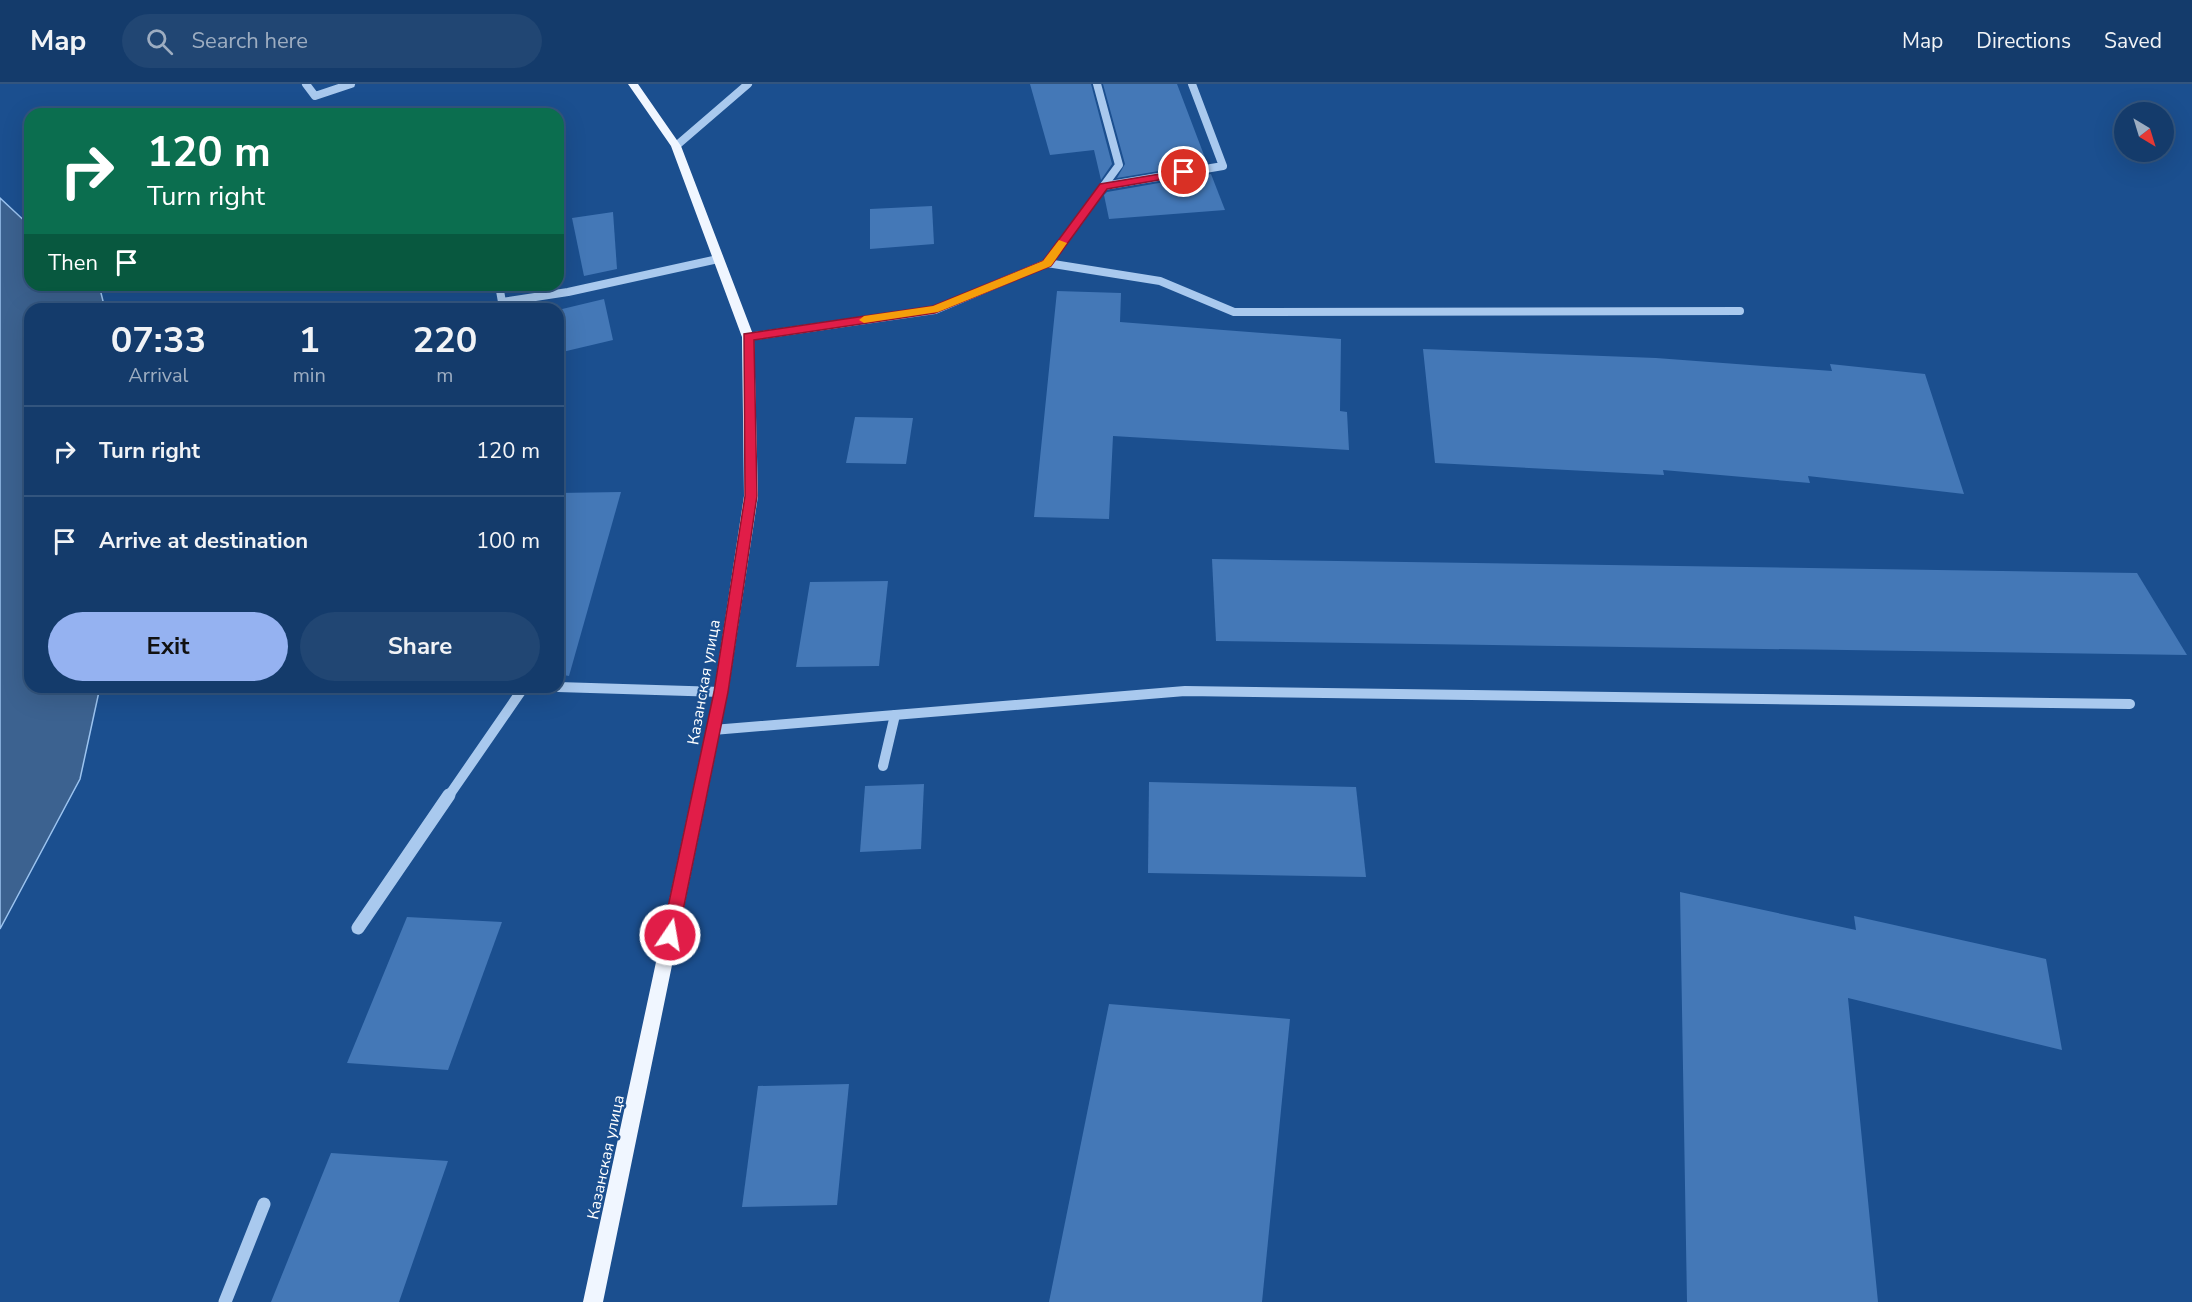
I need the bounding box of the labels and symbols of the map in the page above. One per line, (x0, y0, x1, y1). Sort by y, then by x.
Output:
north arrow (2114, 102, 2174, 162)
pin (1158, 146, 1209, 197)
street label: Казанская улица (682, 618, 726, 747)
position arrow (638, 903, 702, 967)
street label: Казанская улица (582, 1093, 630, 1222)

